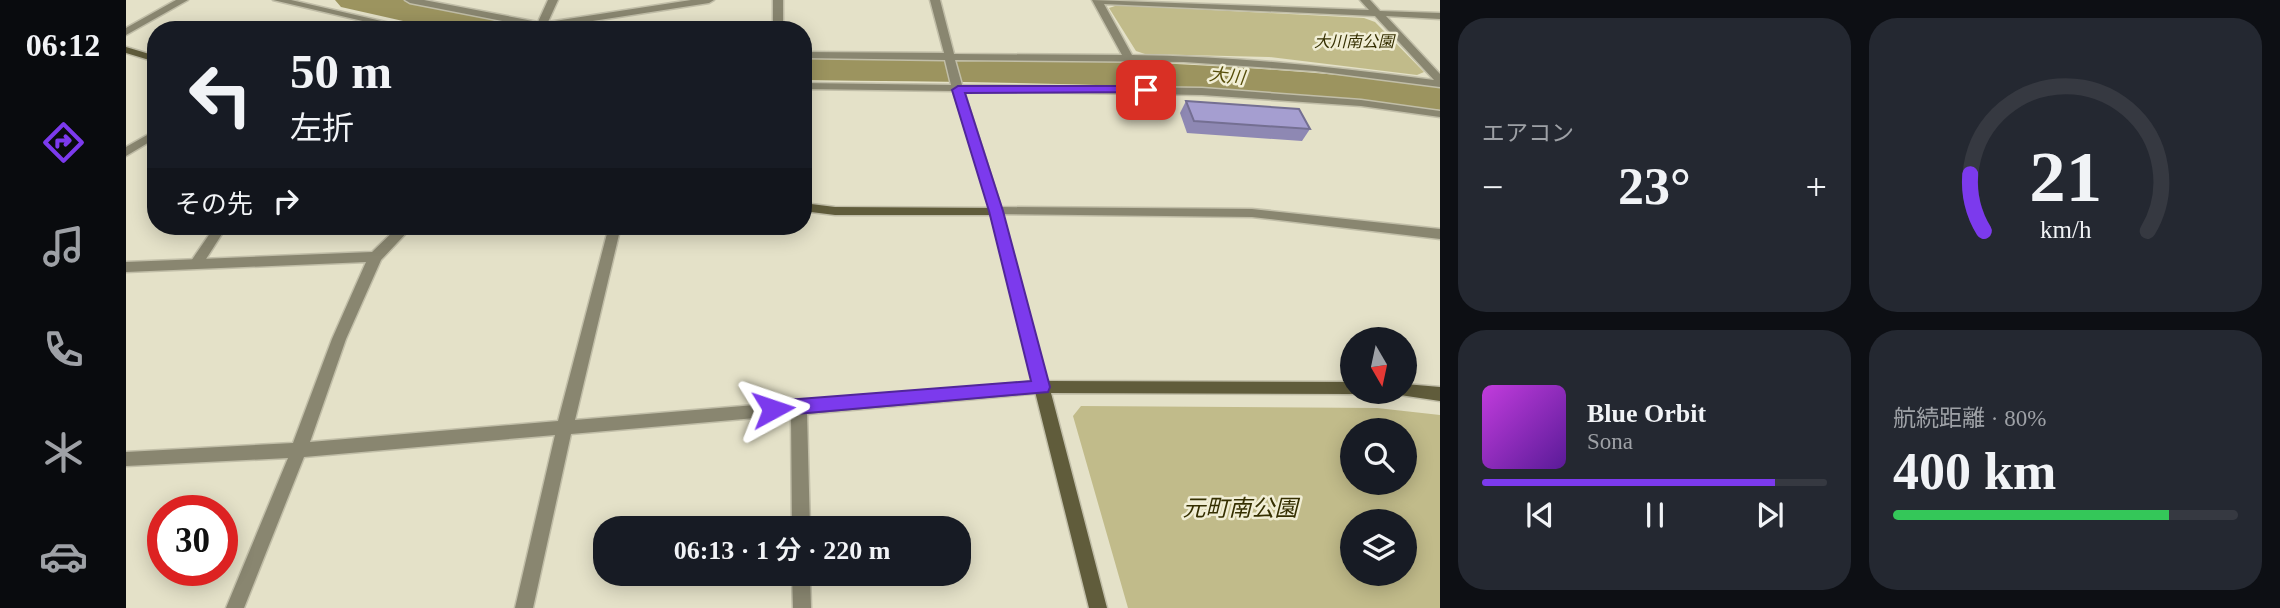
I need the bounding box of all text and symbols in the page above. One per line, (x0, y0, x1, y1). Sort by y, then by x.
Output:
text: 06:12 (26, 27, 100, 63)
park label: 大川南公園 (1314, 33, 1396, 50)
text: 50 m (290, 44, 392, 99)
icon: left (175, 49, 266, 140)
pin (1116, 60, 1176, 120)
water label: 大川 (1208, 64, 1248, 88)
icon: arrive (1127, 71, 1165, 109)
text: 左折 (290, 110, 354, 146)
icon: directions (39, 118, 88, 167)
text: エアコン (1482, 121, 1574, 146)
text: 21 (2029, 136, 2102, 217)
text: 23° (1618, 158, 1691, 215)
text: − (1482, 166, 1503, 208)
text: + (1806, 166, 1827, 208)
icon: right (267, 182, 305, 220)
text: その先 (175, 190, 253, 219)
text: km/h (2040, 216, 2092, 243)
icon: music (39, 222, 88, 271)
icon: phone (39, 325, 88, 374)
north arrow (1340, 327, 1418, 404)
map controls (1340, 327, 1417, 586)
position arrow (736, 372, 810, 446)
text: Blue Orbit (1587, 399, 1706, 428)
text: 航続距離 · 80% (1893, 406, 2046, 431)
button: search (1340, 418, 1417, 495)
icon: climate (39, 428, 88, 477)
text: Sona (1587, 429, 1633, 454)
text: 400 km (1893, 443, 2056, 500)
speed limit sign: 30 (147, 495, 238, 586)
park label: 元町南公園 (1183, 496, 1301, 521)
icon: previous (1521, 496, 1559, 534)
icon: pause (1636, 496, 1674, 534)
icon: next (1751, 496, 1789, 534)
button: layers (1340, 509, 1417, 586)
icon: car (39, 532, 88, 581)
text: 06:13 · 1 分 · 220 m (674, 536, 890, 565)

